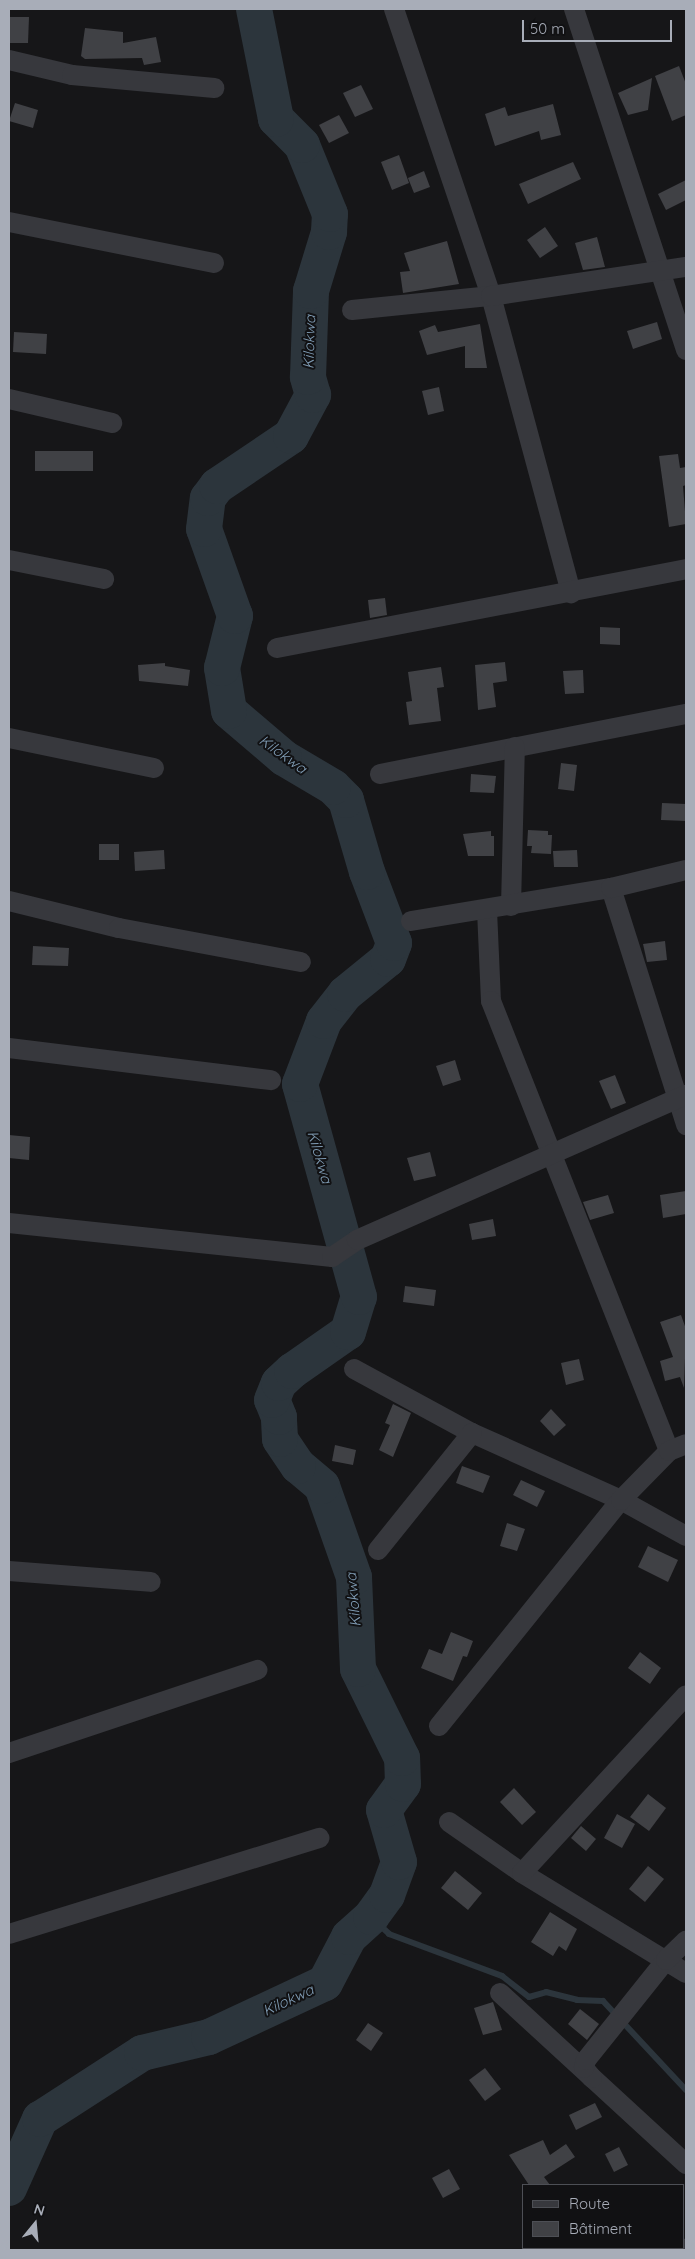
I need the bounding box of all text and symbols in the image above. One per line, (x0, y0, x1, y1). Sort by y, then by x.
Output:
scale bar (525, 10, 675, 42)
text: 50 m (530, 19, 565, 38)
water label: Kilokwa (299, 315, 319, 369)
water label: Kilokwa (256, 731, 310, 777)
water label: Kilokwa (304, 1128, 336, 1186)
water label: Kilokwa (342, 1572, 364, 1628)
water label: Kilokwa (260, 1980, 316, 2020)
legend (522, 2184, 685, 2249)
text: Route (569, 2194, 610, 2213)
north arrow (10, 2199, 60, 2249)
text: N (32, 2200, 47, 2220)
text: Bâtiment (569, 2219, 632, 2238)

